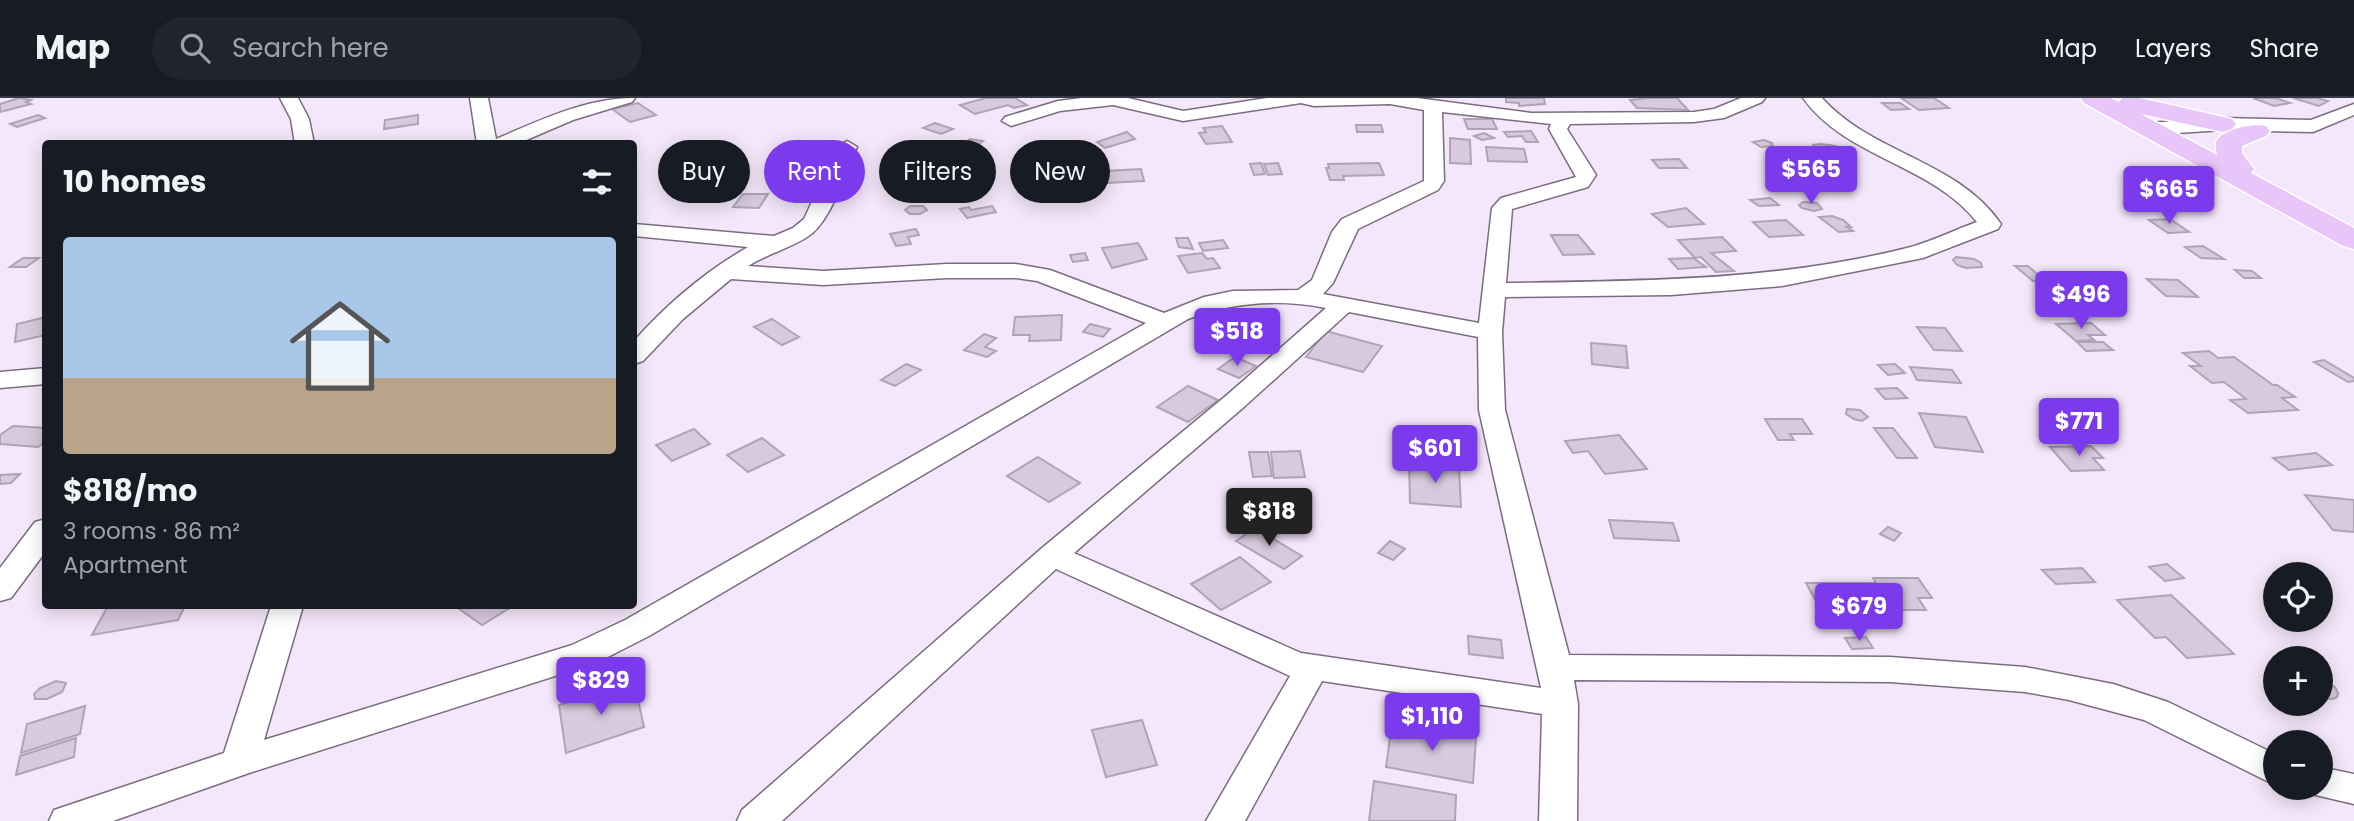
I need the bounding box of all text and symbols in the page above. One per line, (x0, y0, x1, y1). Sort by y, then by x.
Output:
search box (152, 17, 642, 80)
text: Map (35, 24, 110, 71)
icon: search (176, 29, 214, 67)
text: Search here (232, 30, 389, 66)
text: Map (2044, 32, 2097, 65)
text: Layers (2135, 32, 2211, 65)
text: Share (2249, 32, 2319, 65)
chip: Buy (658, 140, 750, 203)
chip: Rent (764, 140, 865, 203)
chip: Filters (879, 140, 996, 203)
chip: New (1010, 140, 1110, 203)
pin: $565 (1770, 146, 1852, 206)
text: $565 (1781, 153, 1841, 185)
text: 10 homes (63, 160, 207, 203)
icon: filters (578, 163, 616, 201)
pin: $665 (2128, 166, 2210, 226)
text: $665 (2139, 173, 2199, 205)
pin: $496 (2040, 272, 2122, 331)
text: $496 (2051, 278, 2111, 310)
icon: home (277, 283, 403, 409)
pin: $518 (1196, 308, 1278, 368)
text: $518 (1210, 315, 1264, 347)
pin: $771 (2038, 398, 2120, 458)
text: $771 (2055, 405, 2103, 437)
pin: $601 (1394, 426, 1476, 485)
text: $601 (1408, 432, 1462, 464)
text: $818/mo (63, 469, 197, 512)
pin: $818 (1228, 489, 1310, 548)
text: $818 (1242, 495, 1296, 527)
text: 3 rooms · 86 m² (63, 515, 240, 547)
text: Apartment (63, 549, 188, 581)
map controls (2263, 562, 2333, 800)
button: locate (2263, 562, 2333, 632)
pin: $679 (1818, 584, 1900, 643)
text: $679 (1831, 590, 1887, 622)
button: + (2263, 646, 2333, 716)
pin: $829 (560, 658, 642, 717)
text: $829 (572, 664, 630, 696)
pin: $1,110 (1375, 694, 1489, 753)
text: $1,110 (1401, 700, 1463, 732)
button: − (2263, 730, 2333, 800)

